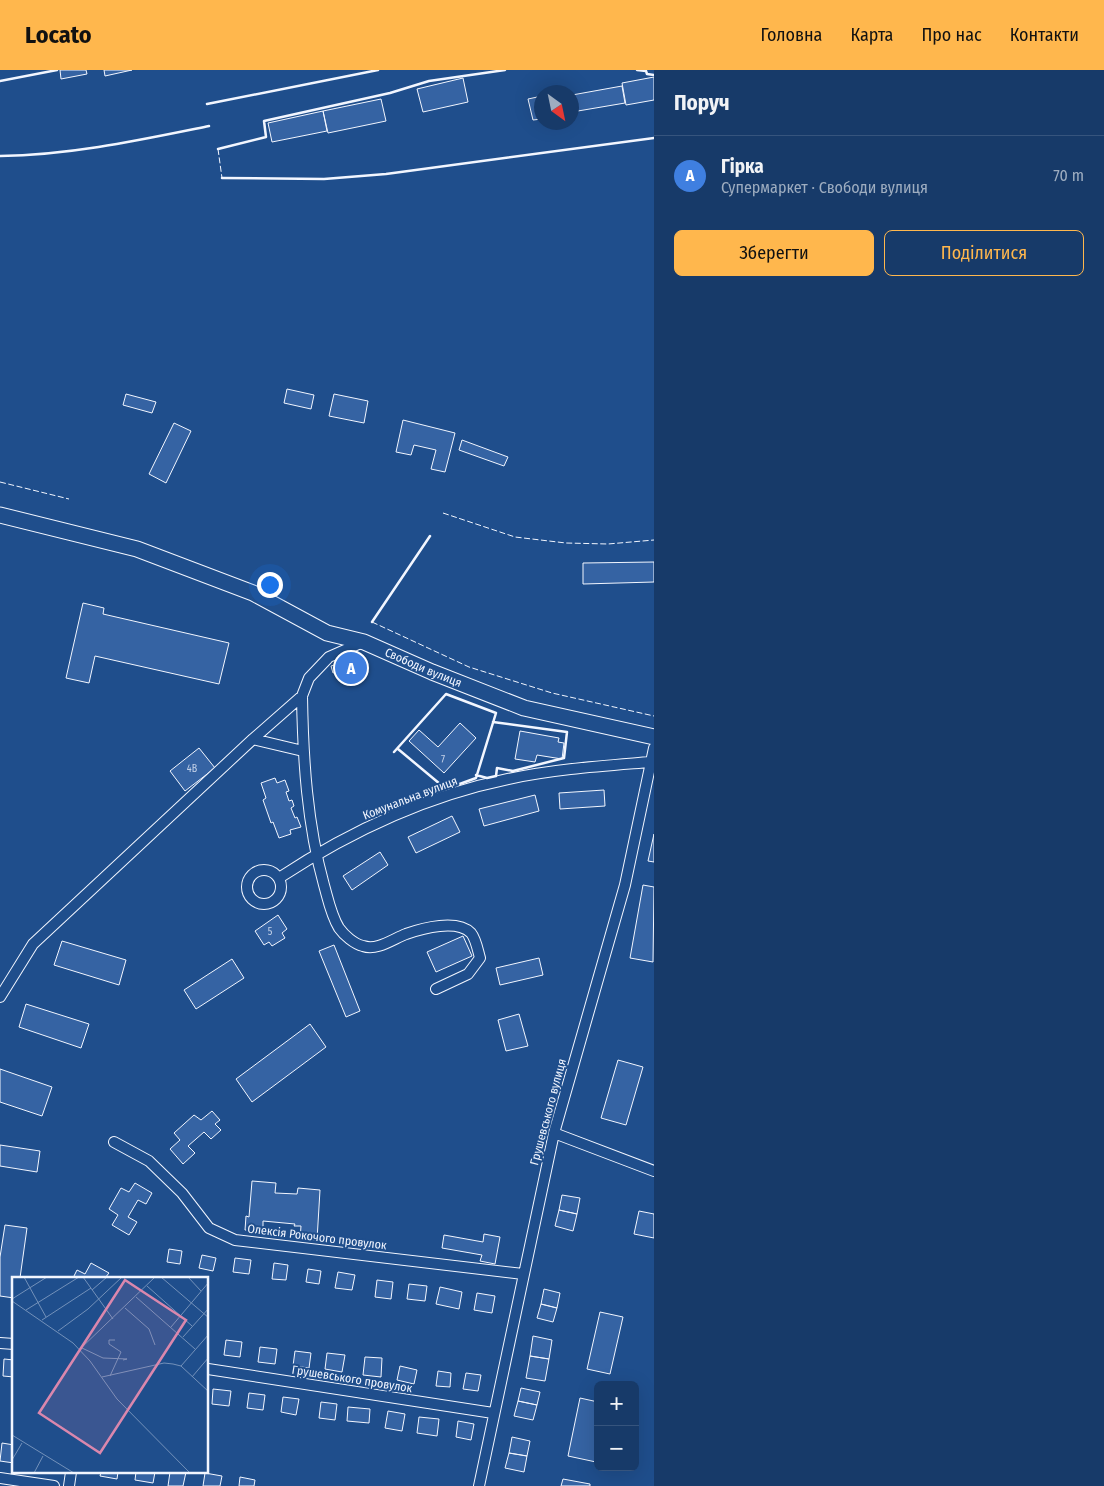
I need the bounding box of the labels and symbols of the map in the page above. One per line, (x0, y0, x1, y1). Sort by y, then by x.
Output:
north arrow (534, 85, 579, 130)
your location (257, 572, 283, 598)
street label: Свободи вулиця (383, 645, 464, 690)
pin: A (335, 649, 367, 687)
house number: 7 (441, 754, 445, 766)
house number: 4В (187, 763, 198, 775)
street label: Комунальна вулиця (361, 774, 459, 822)
house number: 5 (268, 926, 273, 938)
street label: Грушевського вулиця (527, 1057, 569, 1167)
street label: Олексія Рокочого провулок (247, 1222, 388, 1253)
inset map (12, 1277, 209, 1474)
street label: Грушевського провулок (291, 1363, 414, 1396)

